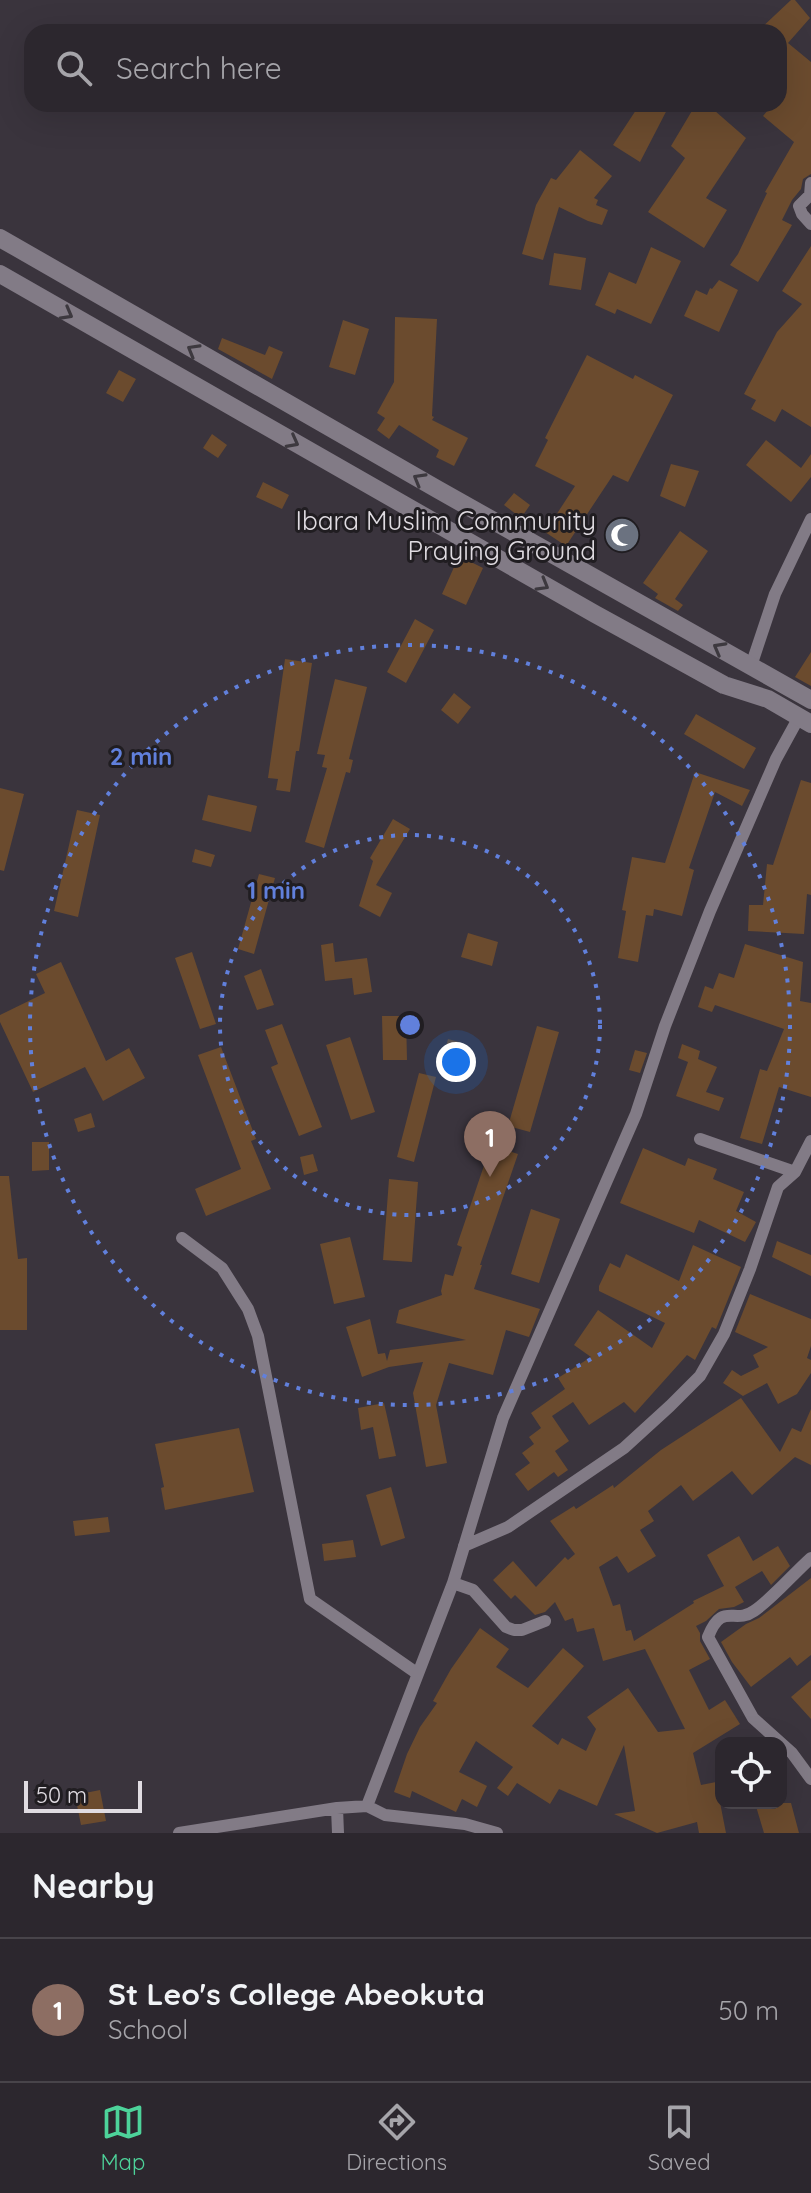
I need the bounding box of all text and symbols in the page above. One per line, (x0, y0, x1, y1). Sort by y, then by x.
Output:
search box (24, 24, 787, 112)
icon: search (52, 46, 96, 90)
text: Search here (116, 49, 282, 87)
one-way arrow (59, 304, 73, 319)
one-way arrow (188, 344, 202, 360)
one-way arrow (285, 433, 299, 448)
one-way arrow (413, 473, 428, 489)
place label: Ibara Muslim Community Praying Ground (296, 504, 596, 567)
mosque icon: Ibara Muslim Community Praying Ground (603, 516, 641, 554)
one-way arrow (534, 575, 549, 591)
one-way arrow (713, 642, 727, 657)
text: 2 min (110, 741, 172, 771)
text: 1 min (247, 875, 305, 905)
centre of rings (396, 1011, 424, 1039)
your location (436, 1042, 476, 1082)
pin: 1 (464, 1111, 516, 1177)
map controls (715, 1737, 787, 1809)
button: locate (715, 1737, 787, 1809)
scale bar (24, 1777, 142, 1813)
text: 50 m (36, 1781, 87, 1809)
text: Nearby (32, 1864, 155, 1907)
text: St Leo's College Abeokuta (108, 1975, 485, 2013)
text: 1 (53, 1994, 63, 2027)
text: 50 m (719, 1994, 779, 2027)
text: School (108, 2013, 188, 2046)
tab: Map (100, 2100, 145, 2176)
tab: Directions (346, 2100, 447, 2176)
tab: Saved (648, 2100, 711, 2176)

